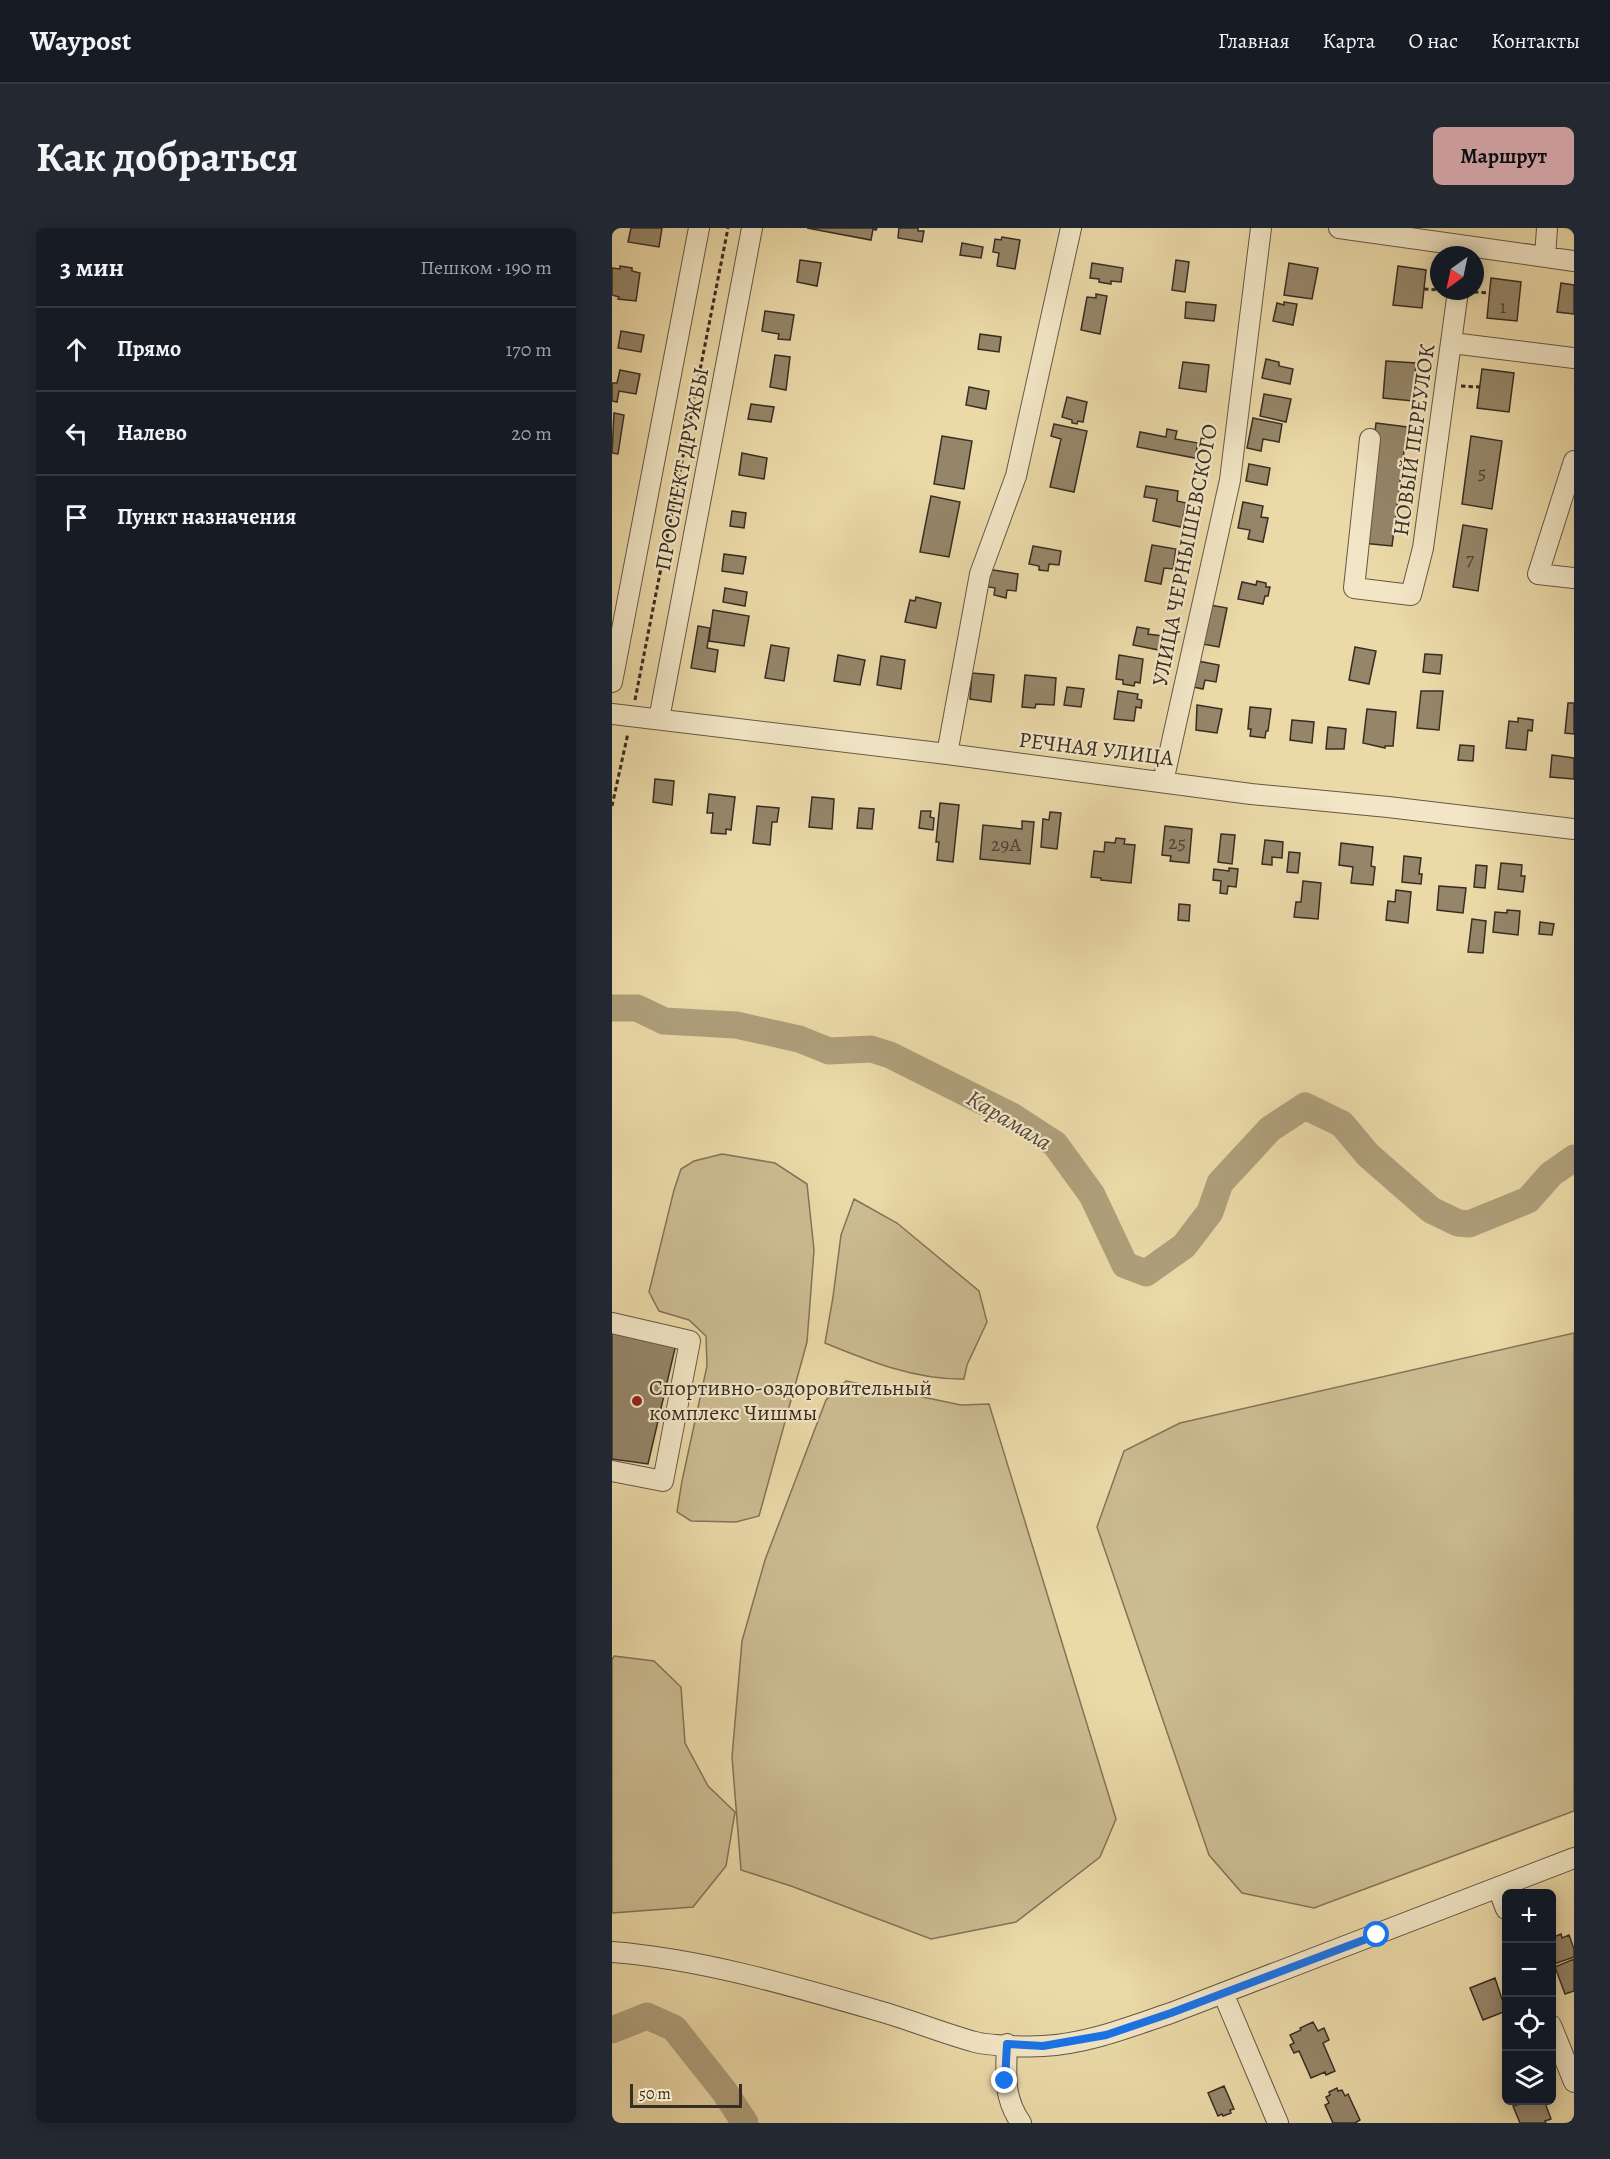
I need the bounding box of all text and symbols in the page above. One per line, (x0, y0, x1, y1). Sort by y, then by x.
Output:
text: Waypost (30, 22, 131, 60)
text: Главная (1218, 27, 1290, 55)
text: Карта (1323, 27, 1375, 55)
text: О нас (1408, 27, 1458, 55)
text: Контакты (1491, 27, 1580, 55)
button: Маршрут (1433, 127, 1574, 185)
text: Как добраться (36, 128, 298, 185)
north arrow (1430, 246, 1484, 300)
text: 3 мин (60, 250, 124, 285)
text: Пешком · 190 m (420, 254, 552, 281)
house number: 1 (1500, 293, 1507, 320)
icon: ahead (60, 333, 93, 366)
text: Прямо (117, 334, 181, 364)
text: 170 m (506, 336, 552, 363)
street label: НОВЫЙ ПЕРЕУЛОК (1386, 342, 1442, 538)
street label: ПРОСПЕКТ ДРУЖБЫ (648, 365, 716, 573)
icon: left (60, 417, 93, 450)
text: Налево (117, 418, 187, 448)
text: 20 m (511, 420, 552, 447)
street label: УЛИЦА ЧЕРНЫШЕВСКОГО (1145, 421, 1225, 689)
house number: 5 (1478, 459, 1486, 486)
icon: arrive (60, 501, 93, 534)
text: Пункт назначения (117, 502, 296, 532)
house number: 7 (1466, 545, 1475, 572)
street label: РЕЧНАЯ УЛИЦА (1017, 725, 1176, 774)
house number: 25 (1168, 829, 1186, 856)
house number: 29А (991, 831, 1021, 858)
water label: Карамала (960, 1082, 1058, 1158)
place label: Спортивно-оздоровительный комплекс Чишмы (649, 1373, 932, 1428)
marker: Спортивно-оздоровительный комплекс Чишмы (630, 1394, 644, 1408)
map controls (1502, 1889, 1556, 2105)
button: + (1502, 1889, 1556, 1943)
route start (1363, 1921, 1389, 1947)
button: − (1502, 1943, 1556, 1997)
button: locate (1502, 1997, 1556, 2051)
button: layers (1502, 2051, 1556, 2105)
route end (991, 2067, 1017, 2093)
scale bar (630, 2081, 742, 2108)
text: 50 m (639, 2083, 671, 2105)

